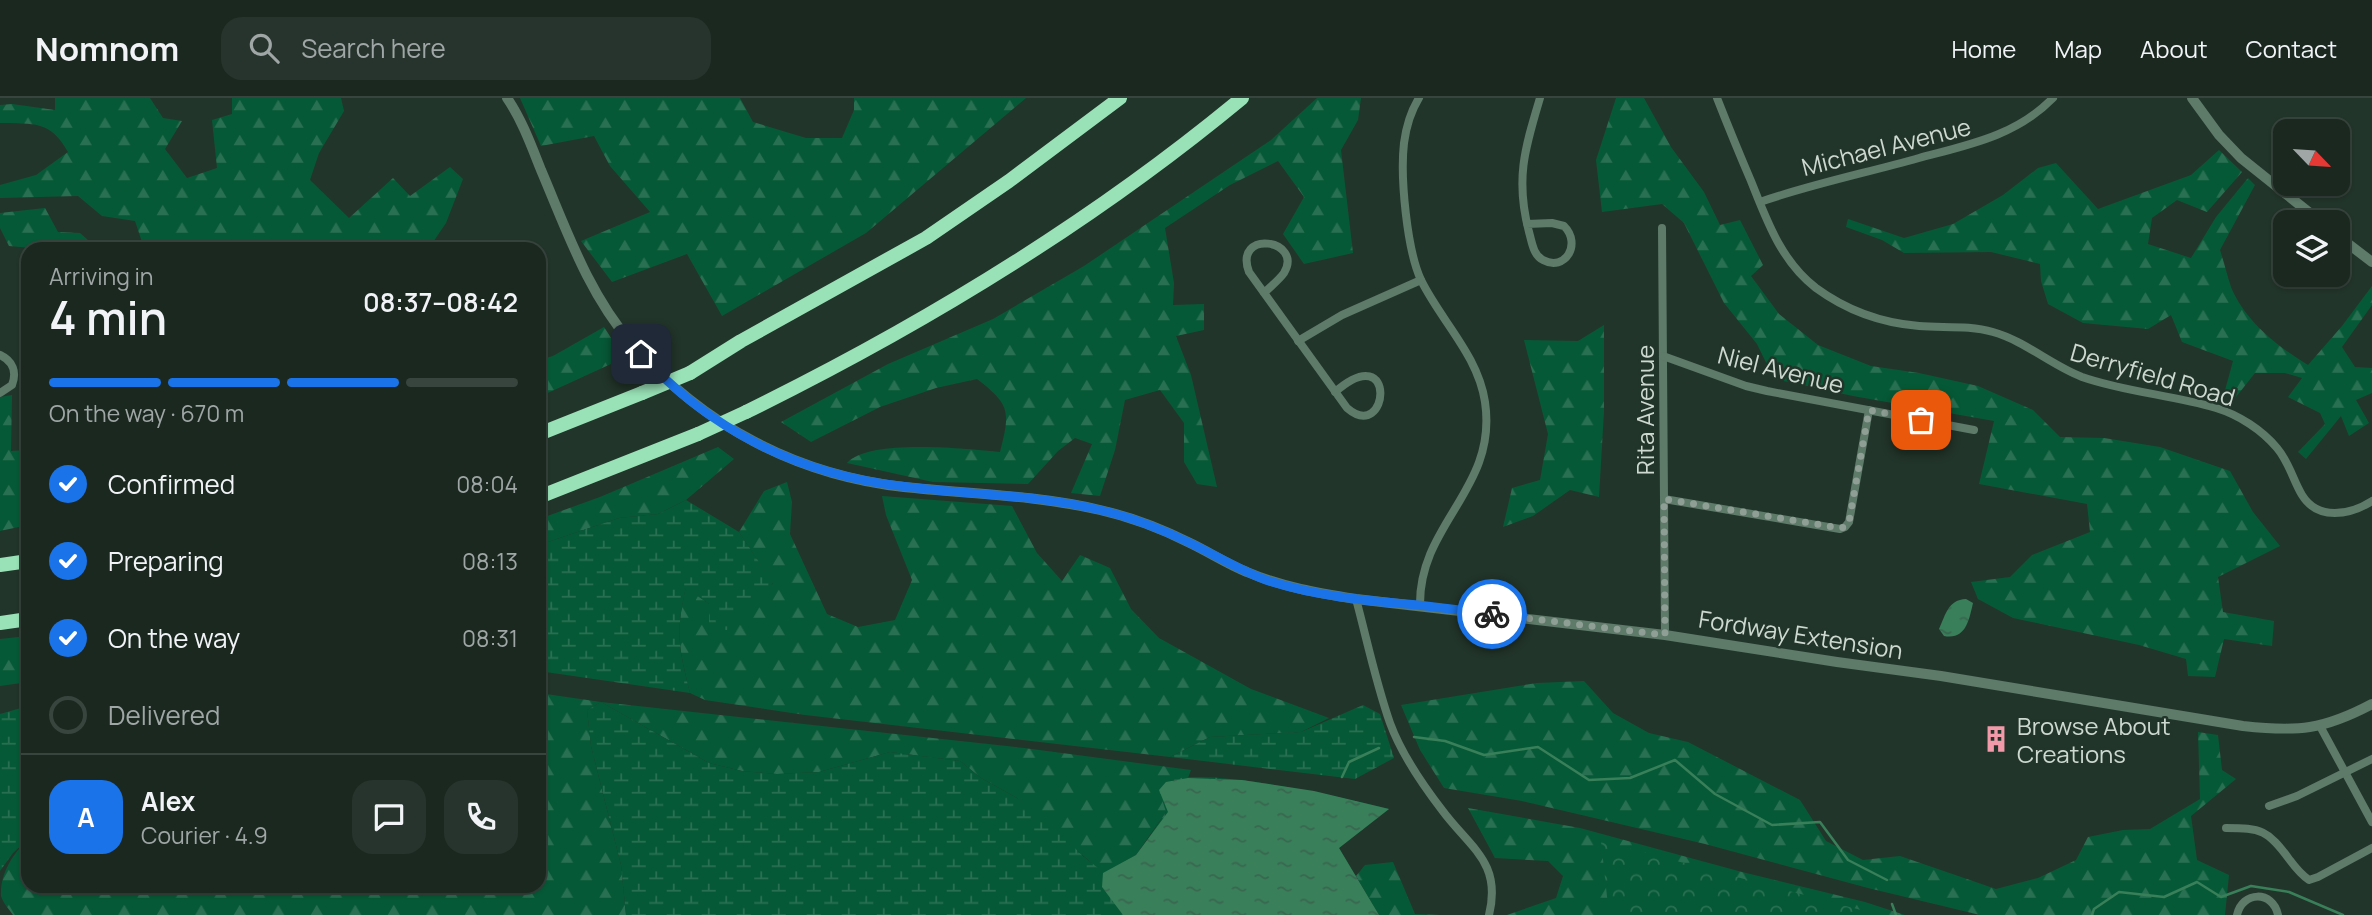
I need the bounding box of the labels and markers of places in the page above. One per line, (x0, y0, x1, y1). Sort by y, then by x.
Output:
pin (611, 324, 671, 384)
pin (1891, 390, 1951, 450)
place label: Browse About Creations (2017, 709, 2171, 770)
building icon: Browse About Creations (1981, 724, 2011, 754)

